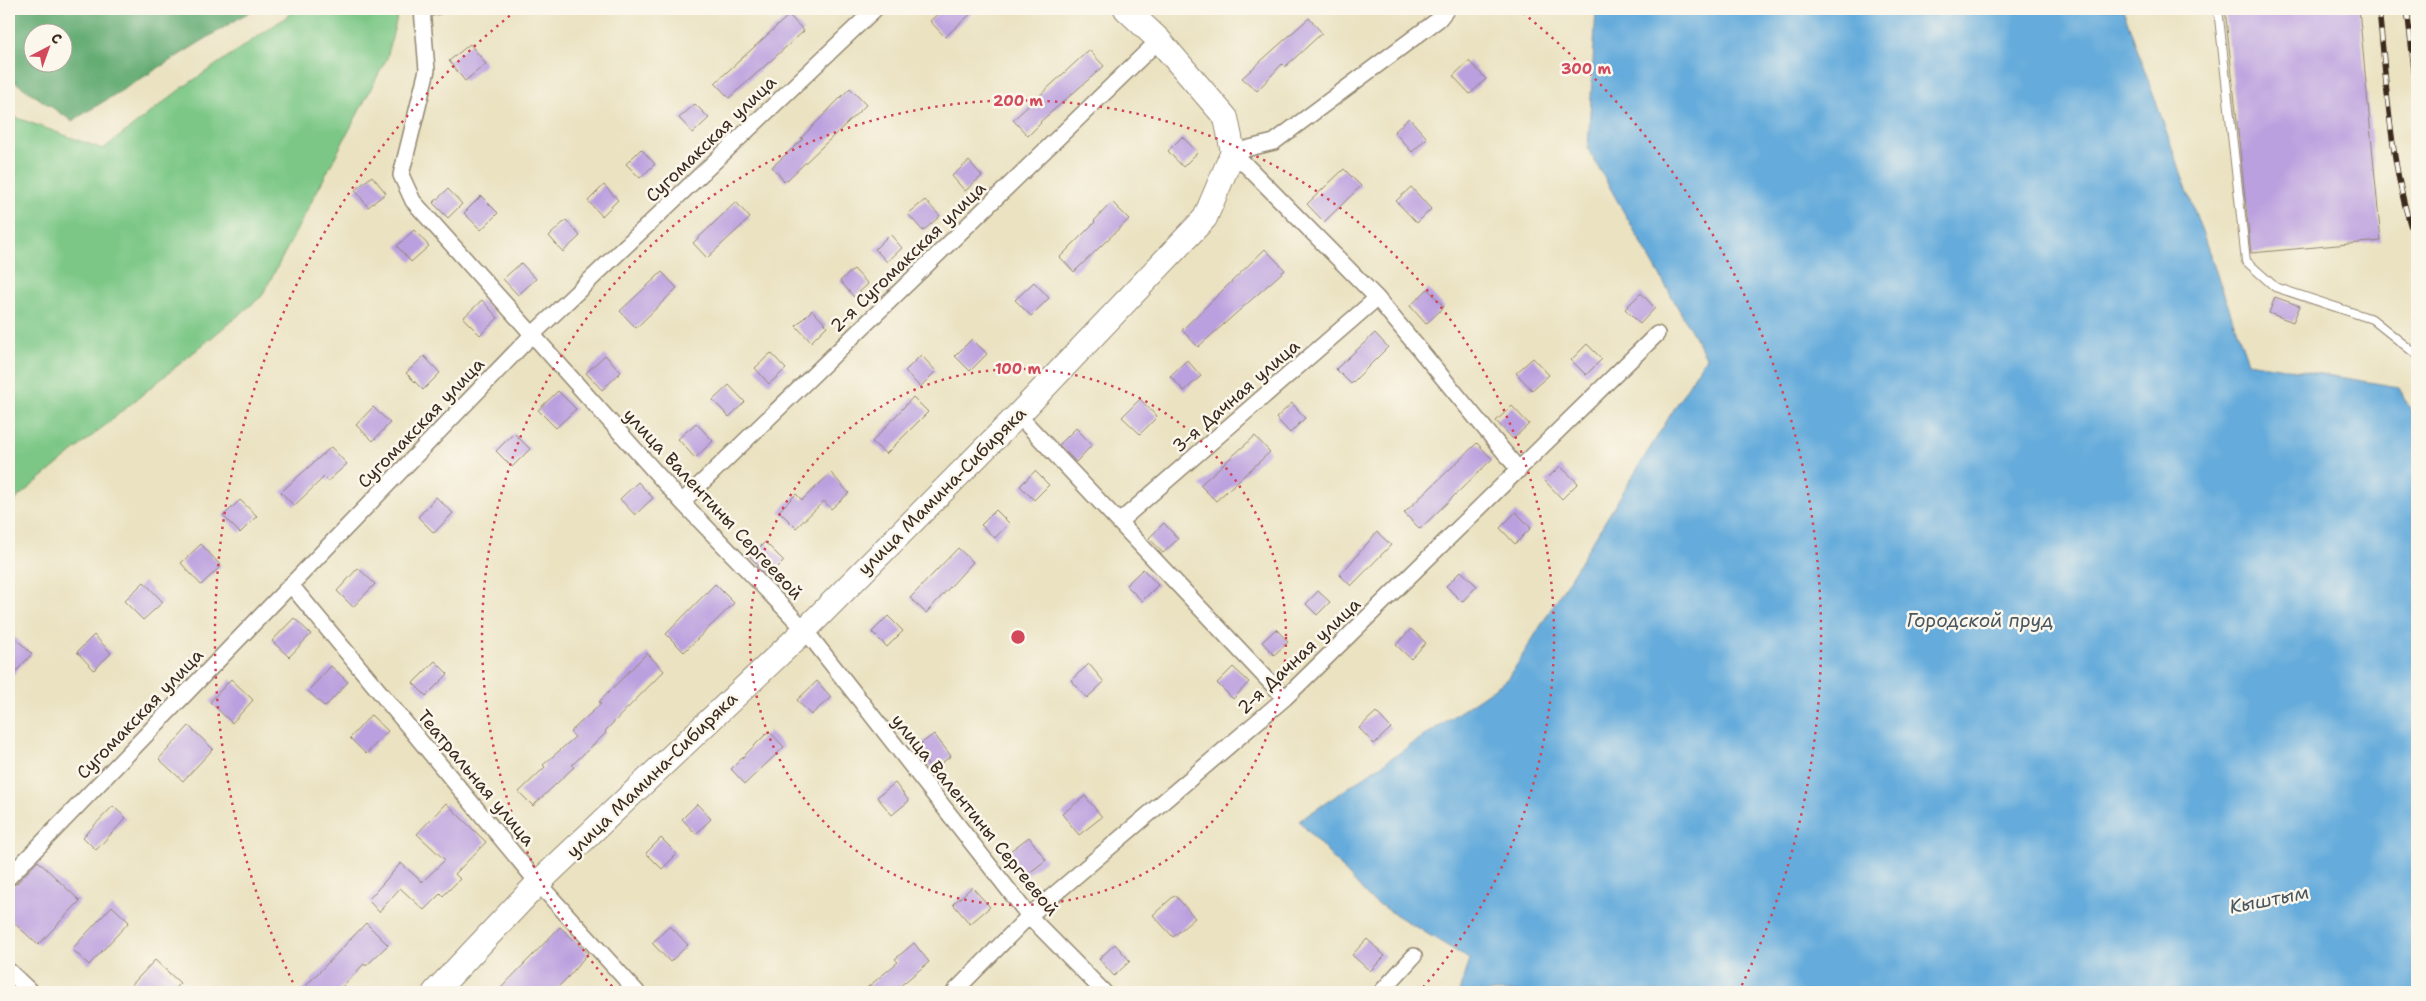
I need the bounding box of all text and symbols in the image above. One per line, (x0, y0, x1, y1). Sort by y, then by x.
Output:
north arrow (22, 22, 72, 72)
text: С (47, 29, 66, 48)
text: 300 m (1561, 59, 1611, 79)
street label: Сугомакская улица (641, 70, 781, 208)
text: 200 m (993, 91, 1043, 111)
street label: 2-я Сугомакская улица (825, 176, 991, 338)
street label: 3-я Дачная улица (1167, 334, 1305, 458)
street label: Сугомакская улица (352, 353, 490, 493)
text: 100 m (995, 359, 1041, 379)
street label: улица Мамина-Сибиряка (853, 402, 1031, 580)
street label: улица Валентины Сергеевой (618, 403, 808, 605)
street label: 2-я Дачная улица (1232, 592, 1366, 720)
water label: Городской пруд (1906, 608, 2054, 633)
centre of rings (1009, 628, 1027, 646)
street label: Сугомакская улица (71, 644, 209, 784)
street label: улица Мамина-Сибиряка (561, 687, 743, 863)
street label: Театральная улица (412, 705, 540, 851)
street label: улица Валентины Сергеевой (886, 709, 1064, 921)
water label: Кыштым (2227, 880, 2311, 919)

